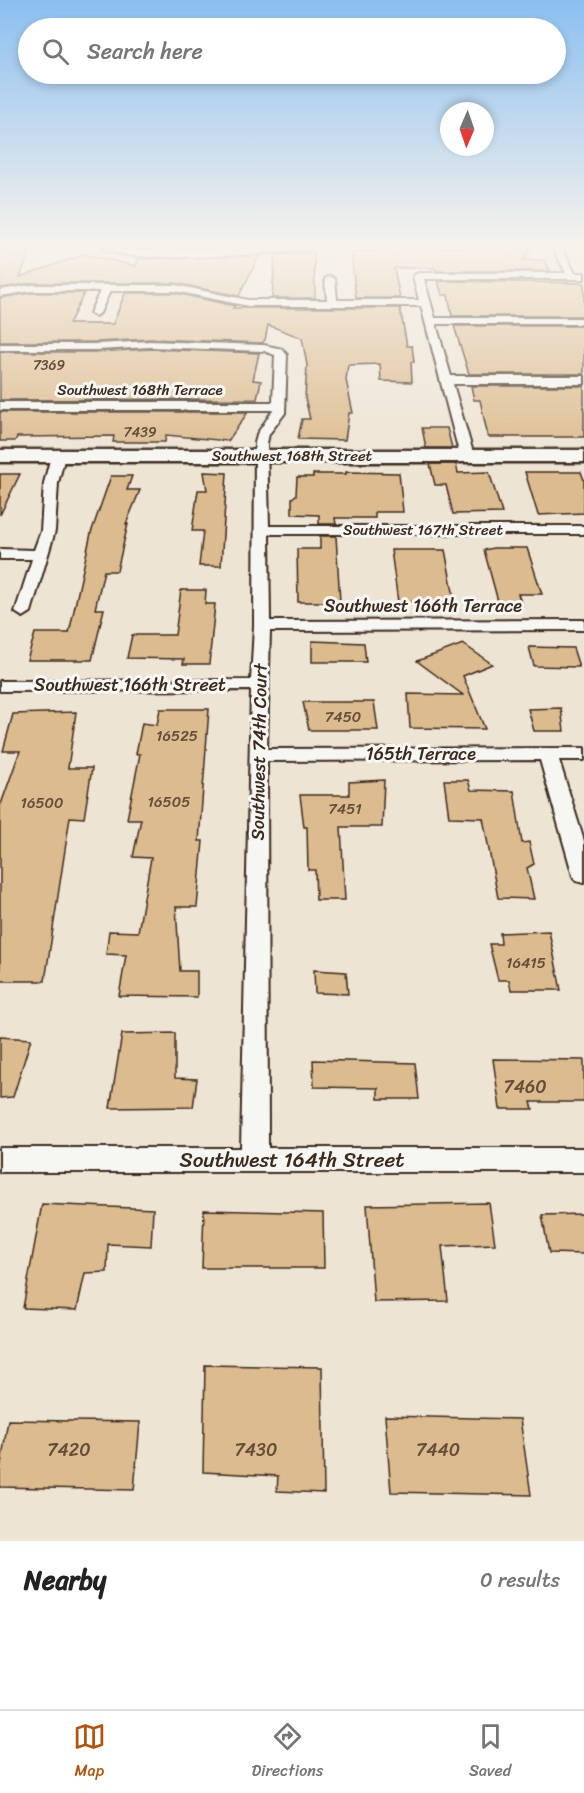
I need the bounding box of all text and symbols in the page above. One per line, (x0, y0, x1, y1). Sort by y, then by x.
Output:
search box (18, 18, 566, 84)
text: Search here (87, 32, 203, 71)
icon: search (39, 35, 72, 68)
north arrow (440, 102, 494, 156)
house number: 7369 (33, 353, 66, 378)
street label: Southwest 168th Terrace (57, 377, 223, 403)
house number: 7439 (123, 420, 157, 445)
street label: Southwest 168th Street (212, 443, 373, 469)
street label: Southwest 167th Street (343, 517, 503, 543)
street label: Southwest 166th Terrace (324, 590, 522, 622)
street label: Southwest 74th Court (241, 663, 277, 841)
street label: Southwest 166th Street (34, 669, 226, 701)
house number: 7450 (325, 704, 361, 730)
house number: 16525 (156, 723, 198, 749)
street label: 165th Terrace (366, 738, 476, 770)
house number: 16505 (148, 789, 190, 815)
house number: 16500 (20, 790, 64, 816)
house number: 7451 (328, 796, 362, 822)
house number: 16415 (506, 950, 546, 976)
house number: 7460 (503, 1071, 547, 1103)
street label: Southwest 164th Street (180, 1141, 404, 1179)
house number: 7420 (47, 1434, 91, 1466)
house number: 7430 (235, 1434, 277, 1466)
house number: 7440 (416, 1434, 460, 1466)
text: Nearby (24, 1557, 106, 1603)
text: 0 results (480, 1563, 560, 1598)
tab: Map (73, 1720, 106, 1785)
tab: Directions (252, 1720, 323, 1785)
tab: Saved (469, 1720, 511, 1785)

